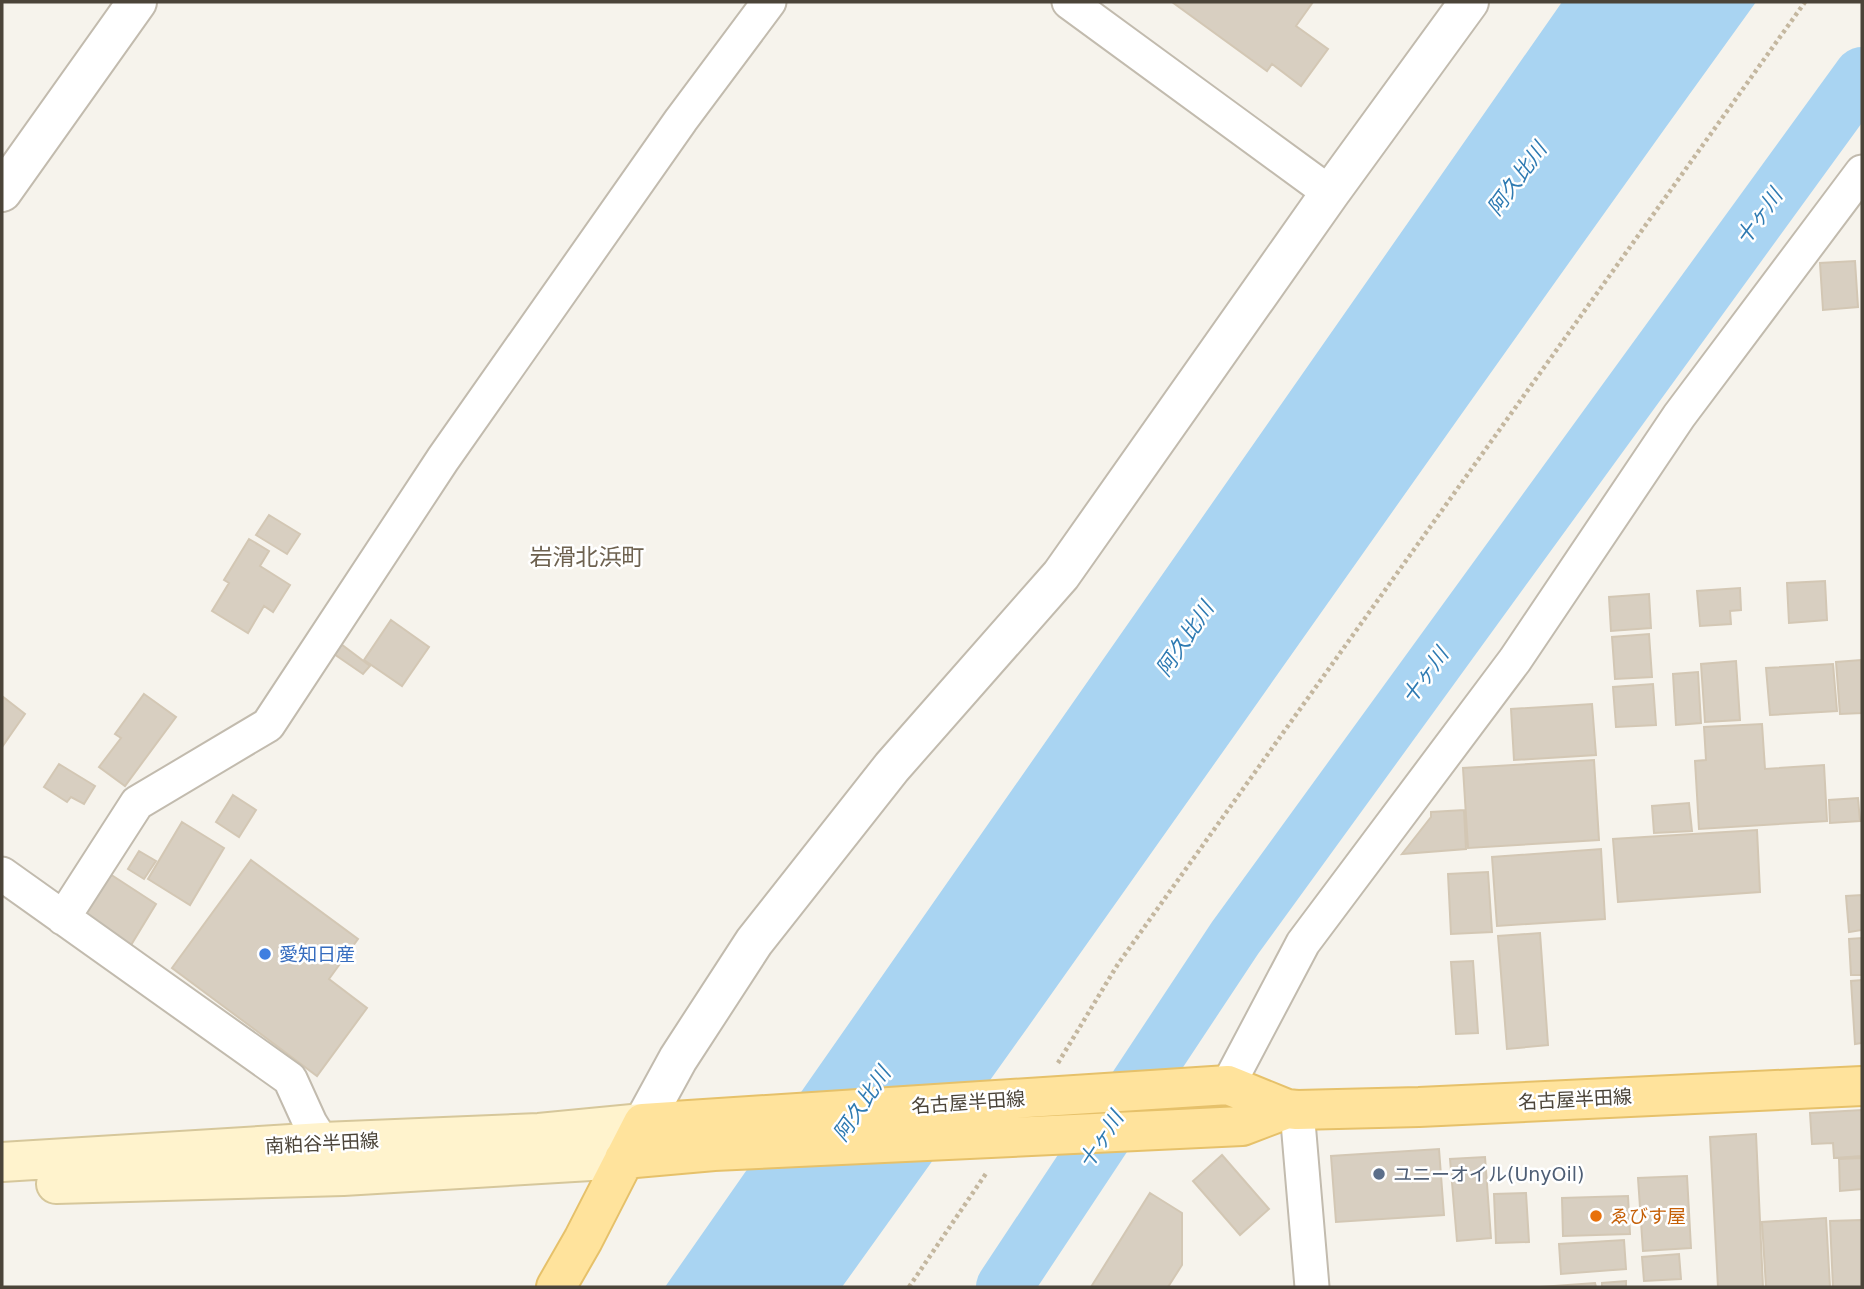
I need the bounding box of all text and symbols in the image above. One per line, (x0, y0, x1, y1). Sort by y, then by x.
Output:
water label: 阿久比川 (1483, 136, 1553, 220)
water label: 十ヶ川 (1731, 183, 1788, 250)
district label: 岩滑北浜町 (530, 544, 645, 570)
water label: 阿久比川 (1152, 596, 1220, 681)
water label: 十ヶ川 (1397, 642, 1454, 709)
place label: 愛知日産 (279, 943, 355, 965)
marker: 愛知日産 (257, 946, 273, 962)
water label: 阿久比川 (829, 1061, 897, 1146)
street label: 名古屋半田線 (1517, 1085, 1633, 1113)
street label: 名古屋半田線 (910, 1087, 1026, 1117)
water label: 十ヶ川 (1074, 1105, 1129, 1173)
street label: 南粕谷半田線 (264, 1129, 380, 1157)
place label: ユニーオイル(UnyOil) (1393, 1163, 1585, 1185)
marker: ユニーオイル(UnyOil) (1371, 1166, 1387, 1182)
place label: ゑびす屋 (1610, 1205, 1686, 1227)
marker: ゑびす屋 (1588, 1208, 1604, 1224)

